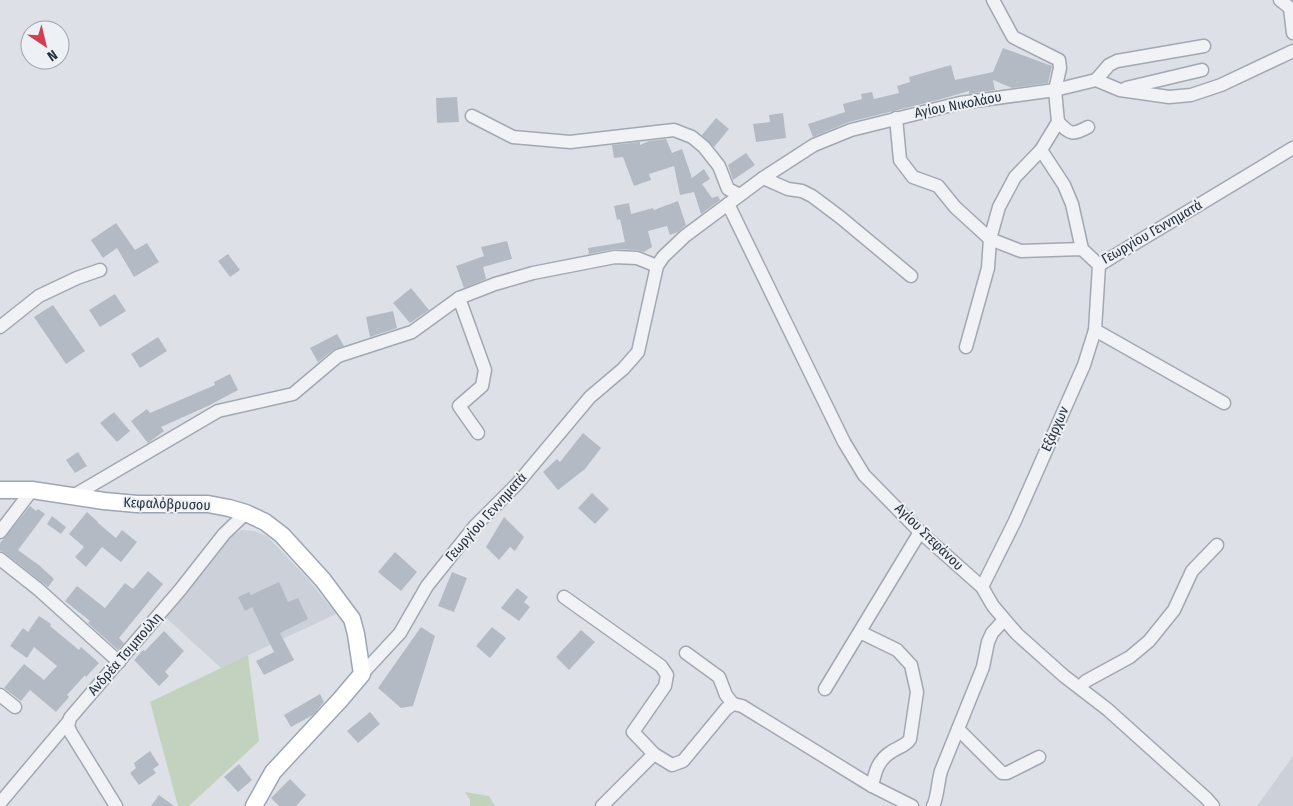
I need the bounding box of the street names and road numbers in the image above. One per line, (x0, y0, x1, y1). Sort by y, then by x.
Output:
street label: Αγίου Νικολάου (913, 88, 1003, 122)
street label: Γεωργίου Γεννηματά (1099, 196, 1205, 268)
street label: Εξάρχων (1038, 404, 1072, 454)
street label: Γεωργίου Γεννηματά (442, 469, 530, 565)
street label: Κεφαλόβρυσου (123, 494, 211, 514)
street label: Αγίου Στεφάνου (891, 500, 967, 574)
street label: Ανδρέα Τσιμπούλη (84, 609, 166, 699)

